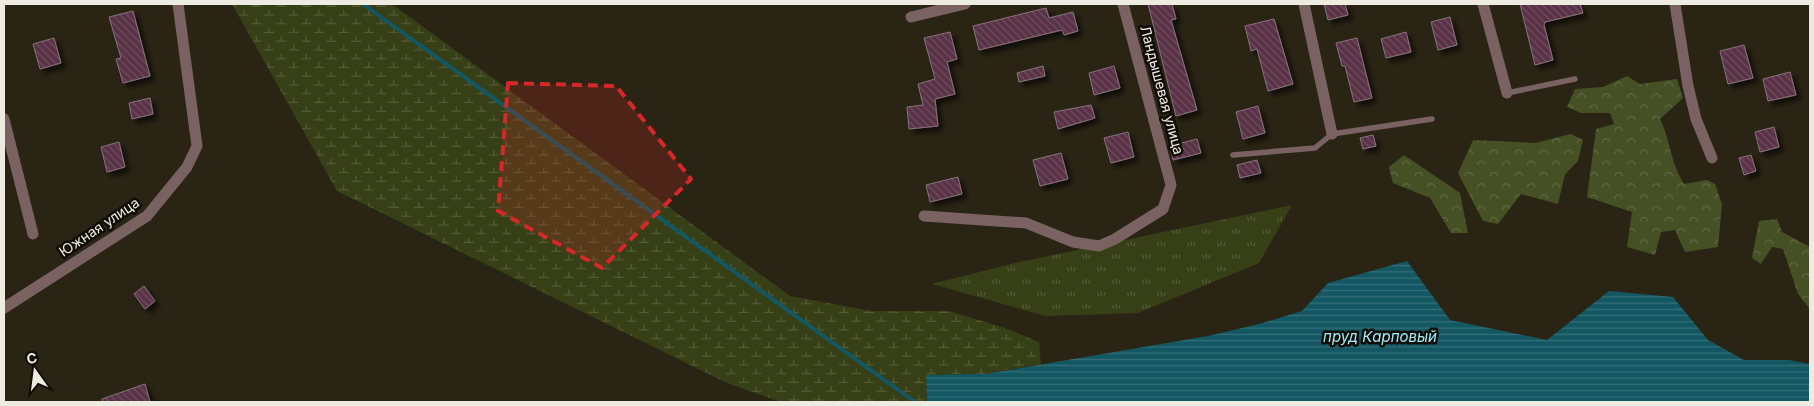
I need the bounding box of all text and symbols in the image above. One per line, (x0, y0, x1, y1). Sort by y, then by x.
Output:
street label: Ландышевая улица (1137, 24, 1188, 156)
street label: Южная улица (55, 193, 142, 260)
water label: пруд Карповый (1323, 327, 1437, 346)
north arrow (10, 346, 60, 396)
text: С (25, 348, 39, 367)

